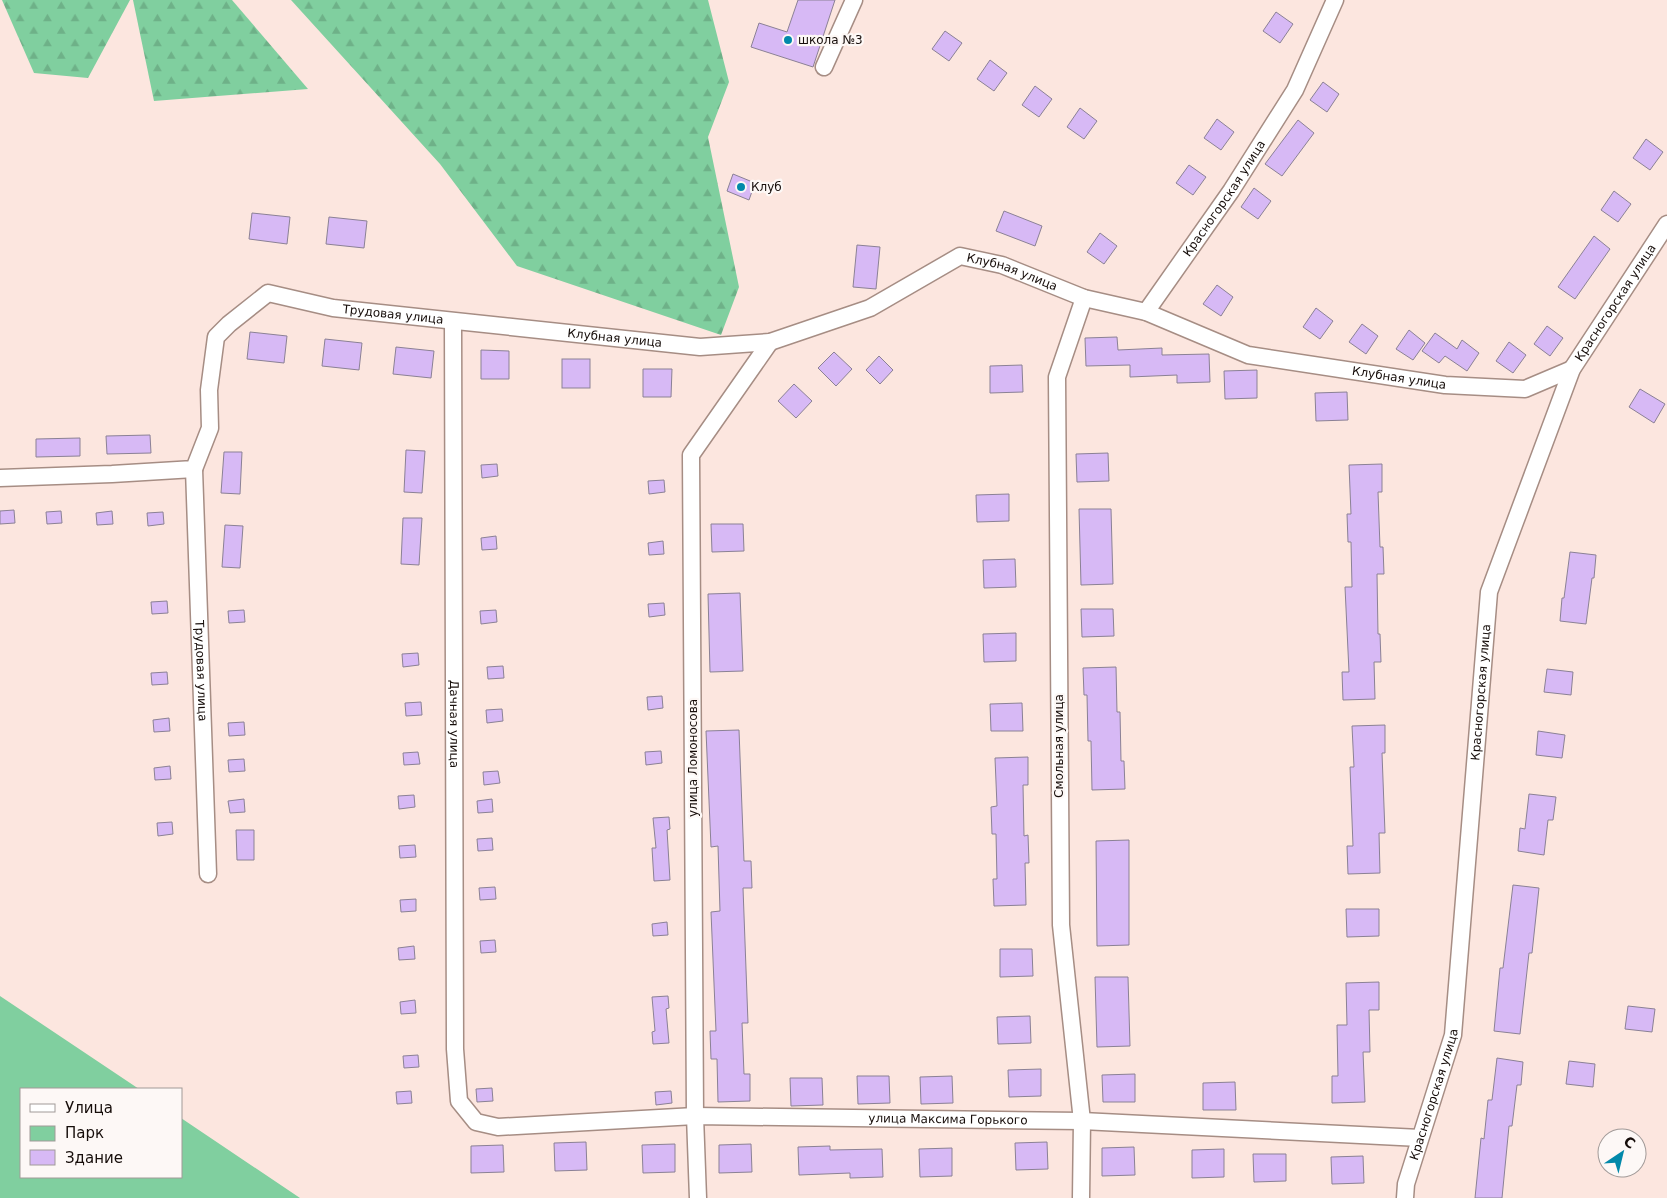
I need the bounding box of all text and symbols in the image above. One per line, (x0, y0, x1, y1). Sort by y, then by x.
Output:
place label: школа №3 (798, 33, 863, 47)
marker: школа №3 (782, 34, 794, 46)
street label: Красногорская улица (1180, 138, 1268, 259)
place label: Клуб (751, 180, 782, 194)
marker: Клуб (735, 181, 747, 193)
street label: Красногорская улица (1572, 242, 1659, 364)
street label: Клубная улица (965, 251, 1060, 294)
street label: Трудовая улица (341, 302, 444, 327)
street label: Клубная улица (567, 326, 663, 350)
street label: Клубная улица (1351, 364, 1447, 392)
street label: Трудовая улица (192, 619, 210, 722)
street label: Красногорская улица (1468, 624, 1493, 761)
street label: Дачная улица (447, 680, 461, 768)
street label: Смольная улица (1052, 694, 1066, 798)
street label: улица Ломоносова (686, 699, 700, 817)
street label: Красногорская улица (1407, 1028, 1460, 1162)
legend (20, 1088, 182, 1178)
text: Улица (65, 1099, 113, 1117)
street label: улица Максима Горького (868, 1111, 1028, 1127)
text: Парк (65, 1124, 104, 1142)
north arrow (1597, 1128, 1647, 1178)
text: С (1621, 1133, 1638, 1152)
text: Здание (65, 1149, 123, 1167)

